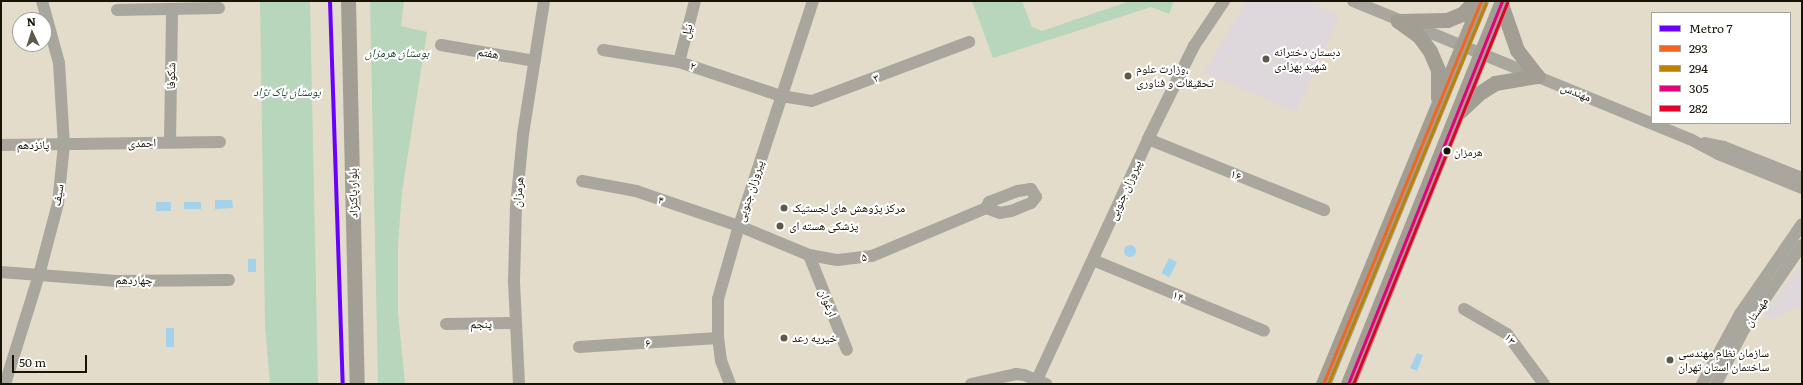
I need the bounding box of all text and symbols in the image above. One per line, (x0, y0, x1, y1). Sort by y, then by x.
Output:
north arrow (12, 12, 52, 52)
legend (1651, 12, 1791, 124)
text: N (26, 13, 36, 29)
text: Metro 7 (1689, 19, 1733, 37)
street label: نیل (678, 22, 696, 40)
text: 293 (1689, 39, 1708, 57)
street label: هفتم (476, 44, 500, 62)
place label: دبستان دخترانه شهید بهزادی (1274, 45, 1340, 73)
park label: بوستان هرمزان (365, 46, 429, 60)
marker: دبستان دخترانه شهید بهزادی (1261, 54, 1271, 64)
street label: ۲ (688, 58, 698, 74)
text: 294 (1689, 59, 1708, 77)
street label: شکوفا (164, 62, 178, 90)
place label: وزارت علوم، تحقیقات و فناوری (1136, 62, 1214, 90)
street label: ۳ (871, 70, 881, 86)
marker: وزارت علوم، تحقیقات و فناوری (1123, 71, 1133, 81)
street label: مهندس (1559, 79, 1593, 105)
text: 305 (1689, 79, 1709, 97)
park label: بوستان پاک نژاد (253, 85, 321, 99)
text: 282 (1689, 99, 1708, 117)
street label: احمدی (127, 135, 157, 151)
street label: پانزدهم (17, 138, 49, 152)
place label: هرمزان (1454, 144, 1483, 158)
marker: هرمزان (1442, 146, 1452, 156)
street label: پیروزان جنوبی (733, 158, 767, 224)
street label: پیروزان جنوبی (1105, 158, 1145, 222)
street label: ۱۶ (1228, 166, 1244, 184)
street label: بلوار پاکنژاد (345, 168, 361, 218)
street label: هرمزان (509, 176, 527, 208)
street label: سیف (49, 183, 67, 207)
street label: ۴ (656, 192, 666, 208)
place label: مرکز پژوهش های لجستیک (792, 201, 905, 215)
marker: مرکز پژوهش های لجستیک (779, 203, 789, 213)
place label: پزشکی هسته ای (789, 219, 858, 233)
marker: پزشکی هسته ای (774, 220, 786, 232)
street label: ۵ (860, 249, 868, 265)
street label: چهاردهم (115, 273, 153, 287)
street label: ارغوان (816, 287, 840, 319)
street label: ۱۴ (1170, 287, 1186, 305)
street label: مهستان (1741, 295, 1771, 329)
street label: پنجم (470, 317, 492, 331)
street label: ۱۳ (1501, 330, 1519, 348)
place label: خیریه رعد (792, 331, 837, 345)
marker: خیریه رعد (779, 333, 789, 343)
street label: ۶ (645, 336, 651, 350)
place label: سازمان نظام مهندسی ساختمان استان تهران (1678, 346, 1769, 374)
scale bar (14, 347, 89, 373)
text: 50 m (19, 353, 46, 371)
marker: سازمان نظام مهندسی ساختمان استان تهران (1665, 355, 1675, 365)

